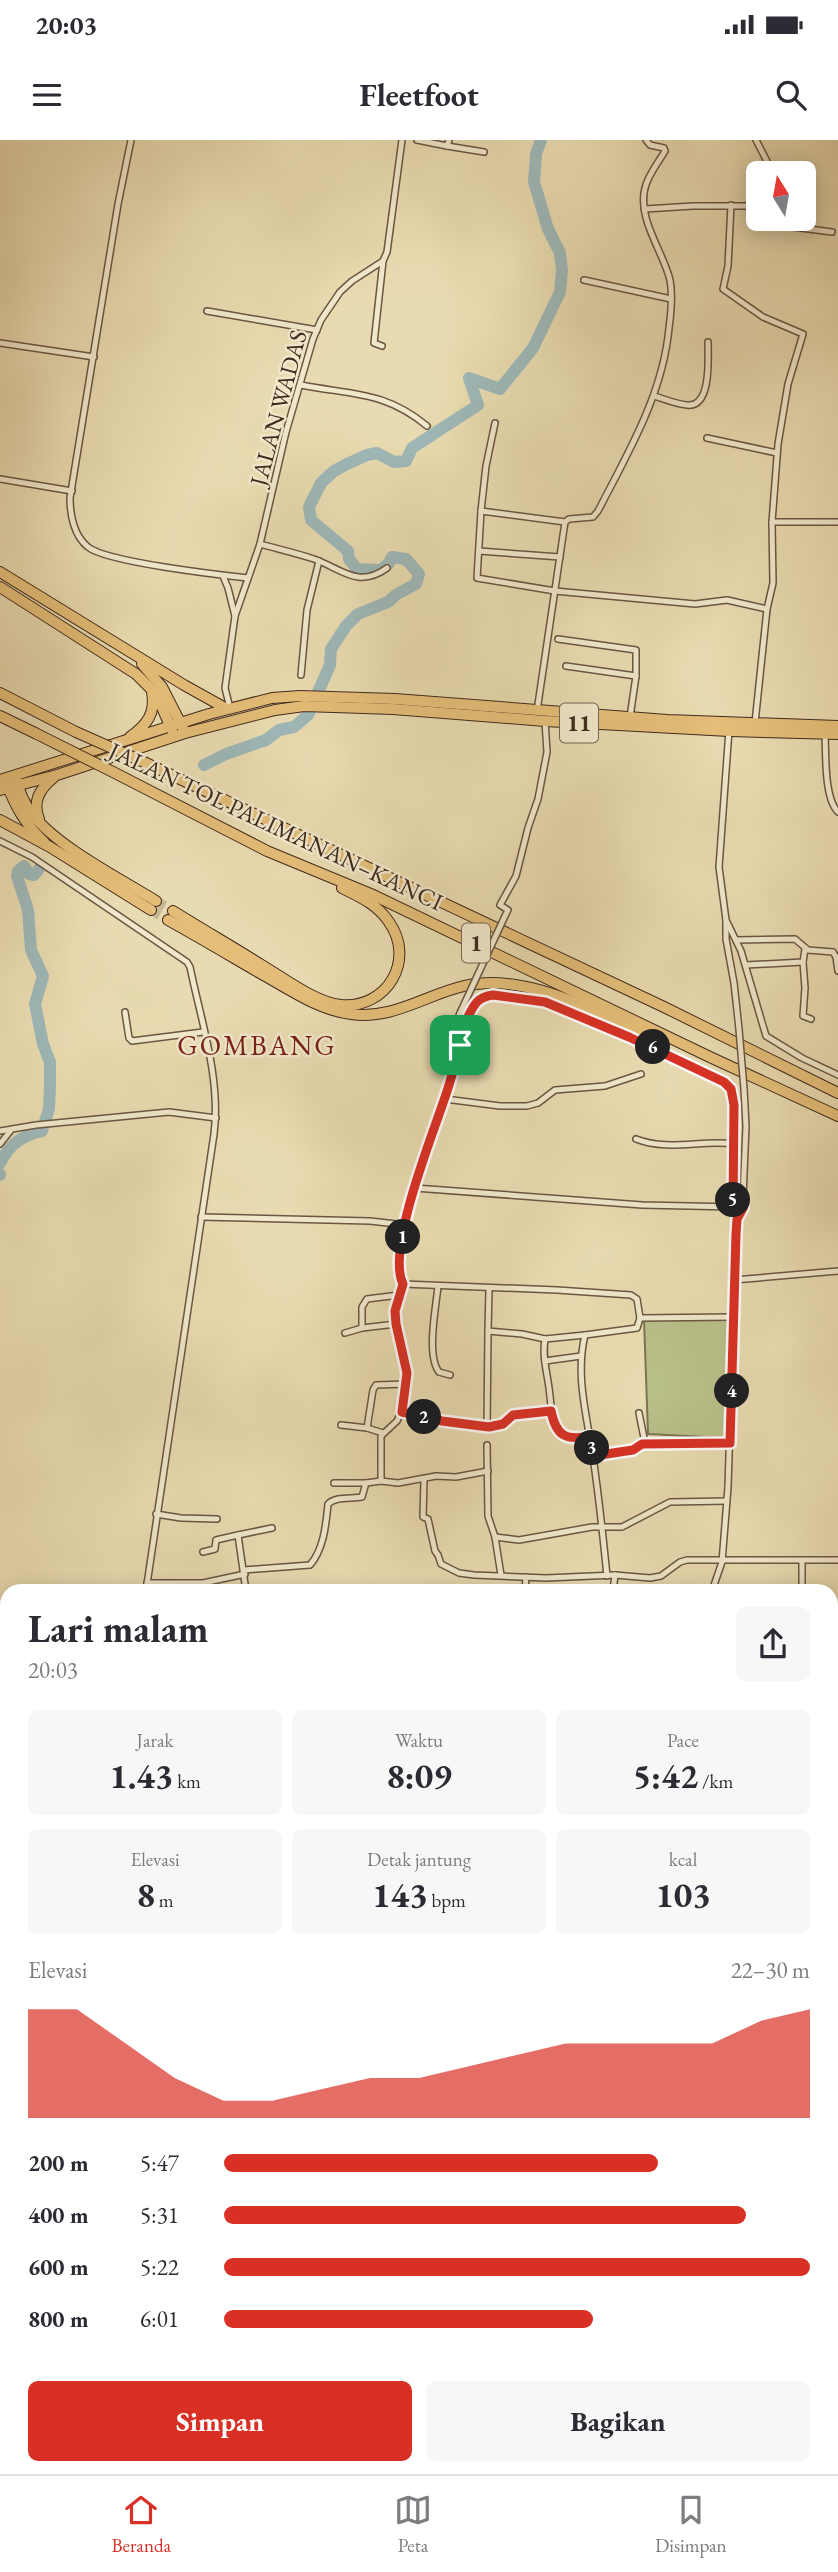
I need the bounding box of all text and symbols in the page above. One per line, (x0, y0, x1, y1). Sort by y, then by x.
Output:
text: 20:03 (35, 8, 97, 42)
text: Fleetfoot (359, 74, 479, 116)
icon: menu (28, 76, 66, 114)
icon: search (772, 76, 810, 114)
north arrow (746, 161, 816, 231)
map controls (746, 161, 816, 231)
street label: JALAN WADAS (242, 327, 314, 491)
road number: 11 (560, 704, 598, 743)
street label: JALAN TOL PALIMANAN–KANCI (102, 734, 448, 917)
road number: 1 (462, 923, 490, 962)
pin (430, 1015, 490, 1075)
icon: arrive (441, 1026, 479, 1064)
district label: GOMBANG (177, 1027, 337, 1063)
pin: 6 (636, 1030, 670, 1065)
text: 6 (647, 1034, 658, 1059)
pin: 5 (716, 1182, 750, 1218)
text: 5 (727, 1187, 738, 1212)
pin: 1 (386, 1220, 420, 1254)
text: 1 (397, 1224, 408, 1249)
pin: 4 (714, 1374, 750, 1408)
text: 4 (726, 1378, 737, 1403)
pin: 2 (406, 1400, 442, 1434)
text: 2 (418, 1404, 429, 1429)
pin: 3 (574, 1430, 610, 1466)
text: 3 (586, 1435, 597, 1460)
text: Lari malam (28, 1604, 208, 1653)
button: share (736, 1607, 810, 1681)
text: 20:03 (28, 1655, 78, 1685)
text: Jarak (137, 1728, 173, 1753)
text: Waktu (395, 1728, 443, 1753)
text: Pace (667, 1728, 699, 1753)
text: 1.43 (109, 1753, 173, 1798)
text: 8:09 (386, 1753, 452, 1798)
text: 5:42 (633, 1753, 698, 1798)
text: km (173, 1769, 201, 1794)
text: /km (698, 1769, 733, 1794)
text: Elevasi (130, 1847, 180, 1872)
text: Detak jantung (367, 1847, 471, 1872)
text: kcal (669, 1847, 697, 1872)
text: 8 (136, 1872, 155, 1917)
text: 143 (372, 1872, 428, 1917)
text: 103 (655, 1872, 711, 1917)
text: m (155, 1888, 174, 1913)
text: bpm (428, 1888, 466, 1913)
text: Elevasi (28, 1955, 87, 1985)
text: 22–30 m (731, 1955, 810, 1985)
text: 200 m (28, 2148, 89, 2178)
text: 5:47 (140, 2148, 179, 2178)
text: 400 m (28, 2200, 89, 2230)
text: 5:31 (140, 2200, 179, 2230)
text: 600 m (28, 2252, 89, 2282)
text: 5:22 (140, 2252, 179, 2282)
text: 800 m (28, 2304, 89, 2334)
text: 6:01 (140, 2304, 179, 2334)
button: Simpan (28, 2381, 412, 2461)
button: Bagikan (426, 2381, 810, 2461)
tab: Beranda (111, 2491, 171, 2558)
tab: Peta (394, 2491, 432, 2558)
tab: Disimpan (655, 2491, 727, 2558)

